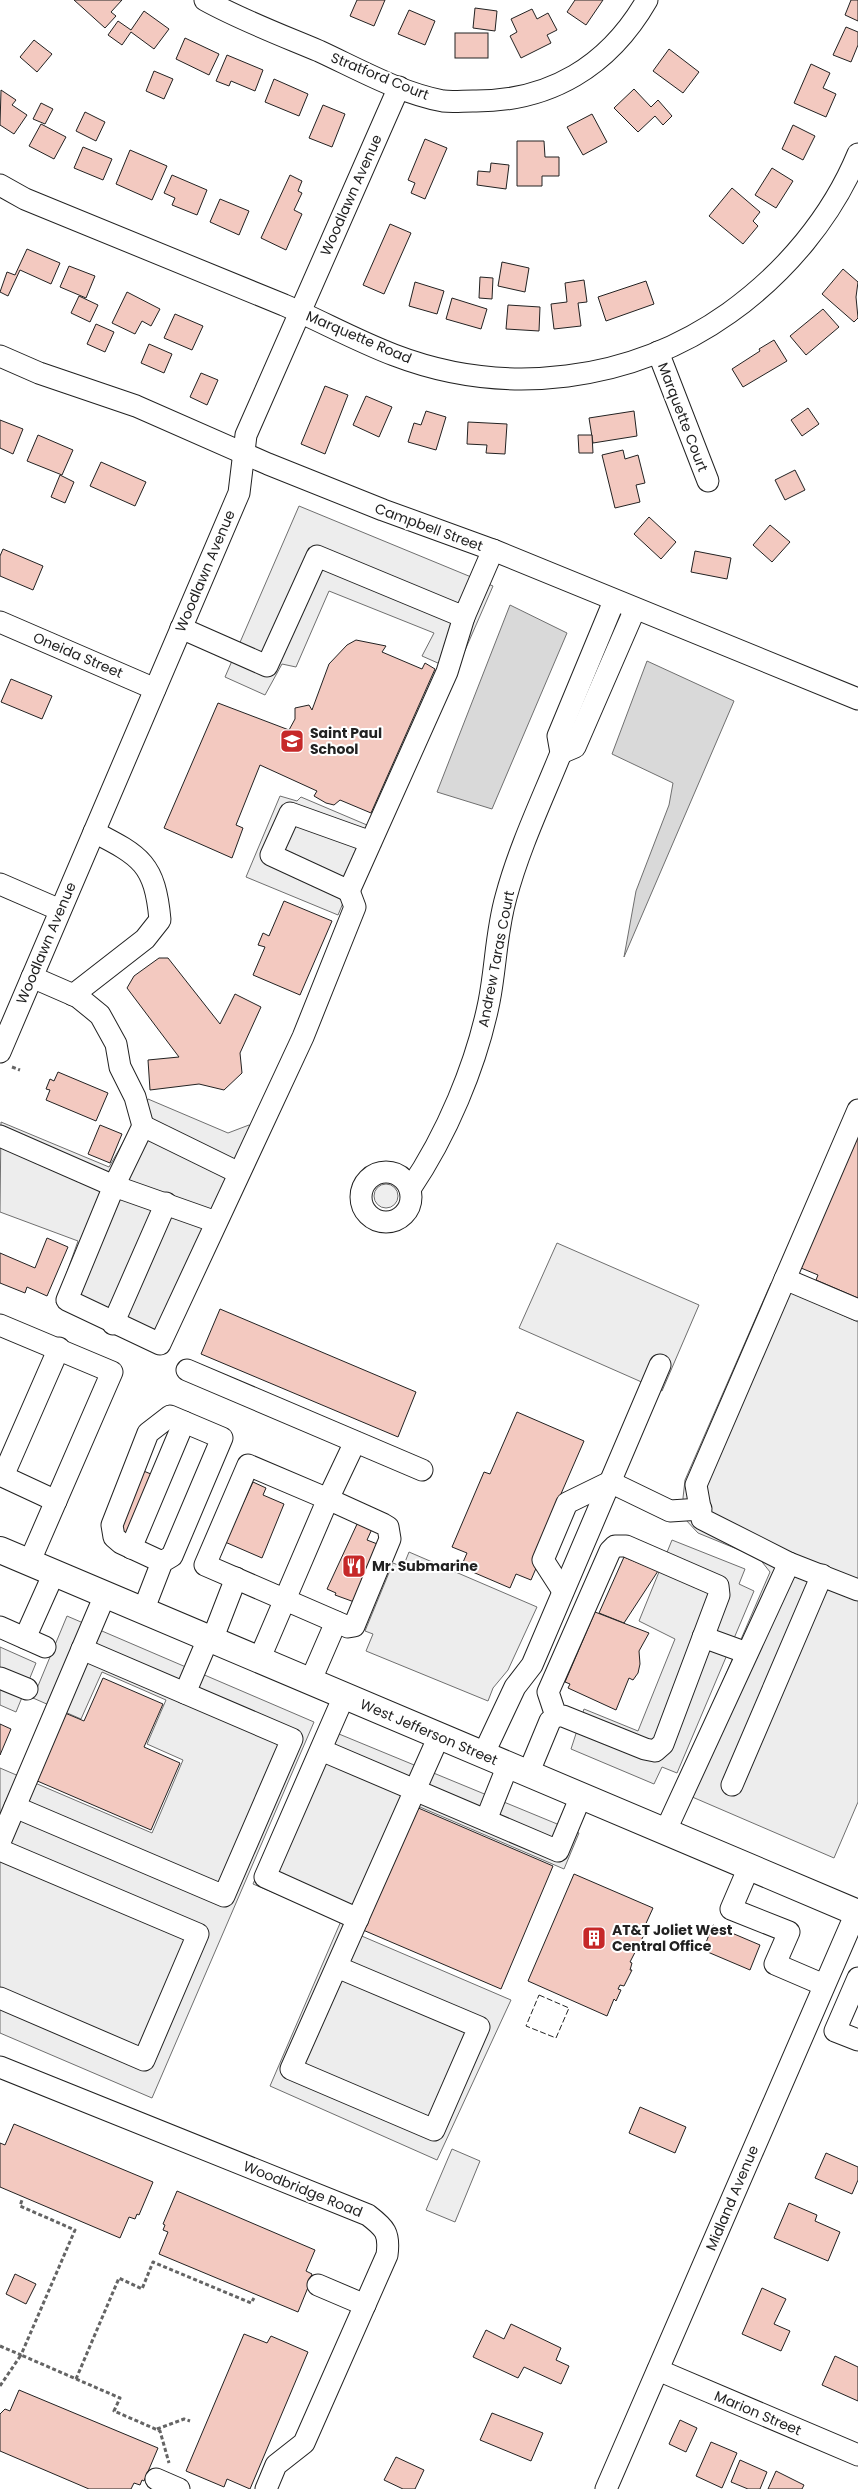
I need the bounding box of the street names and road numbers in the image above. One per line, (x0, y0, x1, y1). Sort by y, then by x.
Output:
street label: Stratford Court (328, 47, 432, 105)
street label: Woodlawn Avenue (315, 131, 387, 259)
street label: Marquette Road (303, 306, 415, 368)
street label: Marquette Court (653, 360, 713, 474)
street label: Campbell Street (372, 498, 486, 556)
street label: Woodlawn Avenue (170, 507, 240, 635)
street label: Oneida Street (30, 627, 126, 683)
street label: Woodlawn Avenue (11, 879, 81, 1007)
street label: Andrew Taras Court (473, 889, 519, 1029)
street label: West Jefferson Street (357, 1694, 501, 1770)
street label: Midland Avenue (701, 2142, 763, 2254)
street label: Woodbridge Road (240, 2156, 366, 2222)
street label: Marion Street (711, 2386, 805, 2440)

